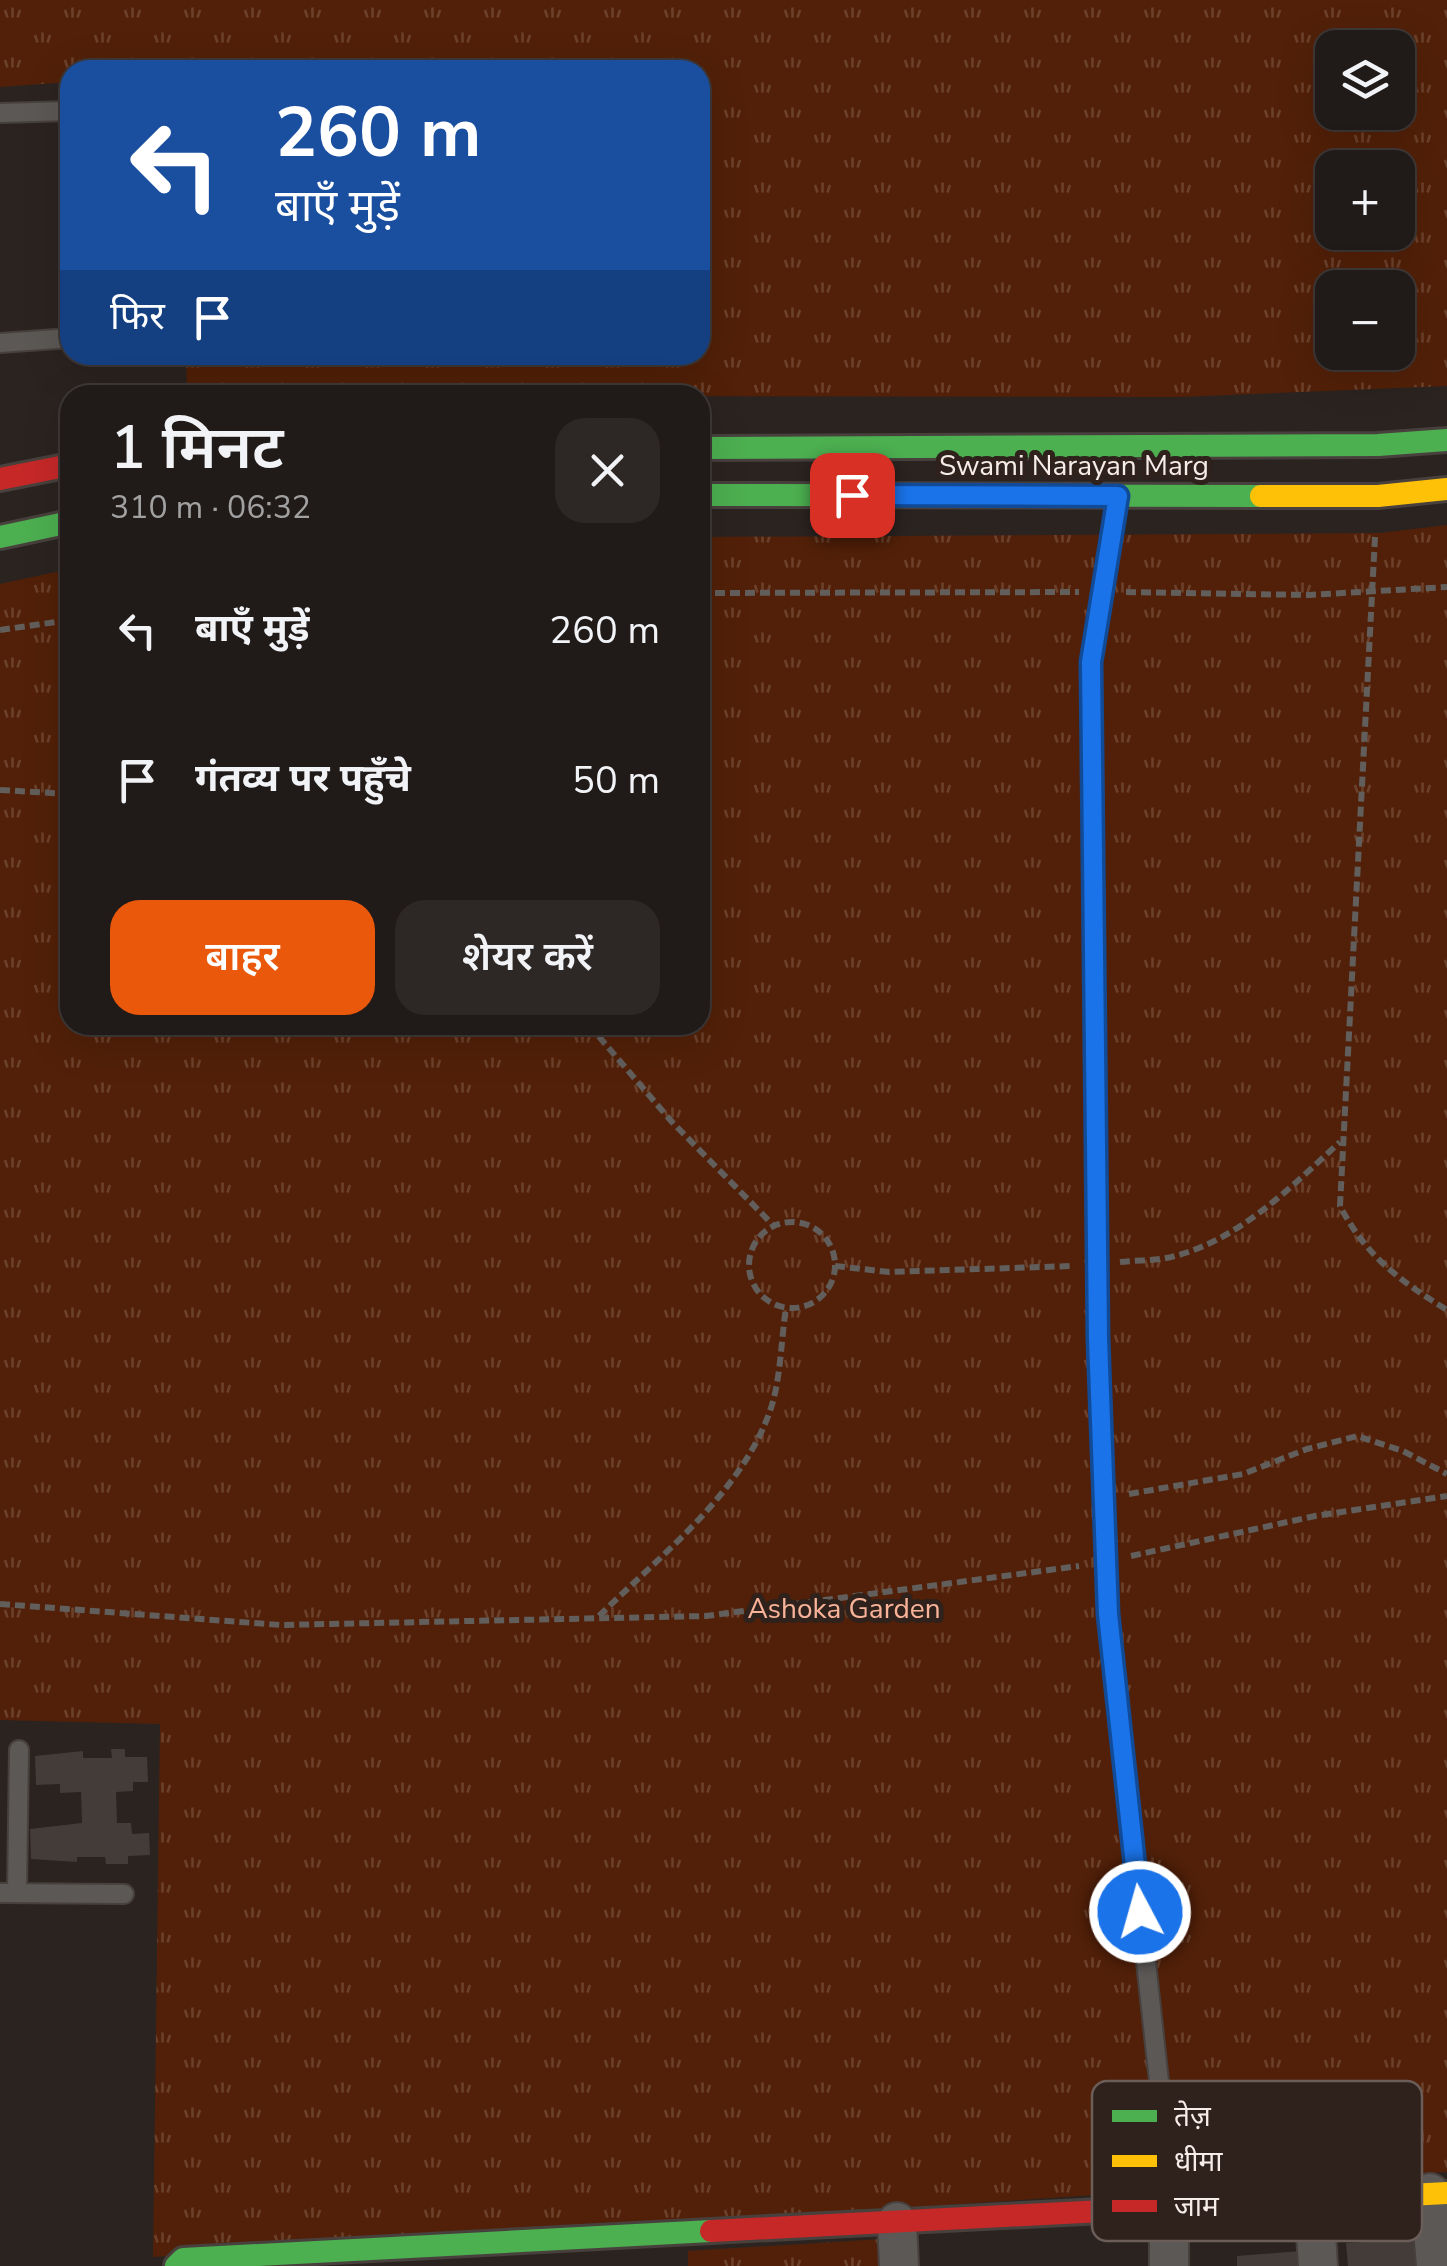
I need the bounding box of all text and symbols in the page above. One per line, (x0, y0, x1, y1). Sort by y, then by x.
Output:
map controls (1315, 30, 1415, 370)
button: layers (1315, 30, 1415, 130)
text: 260 m (275, 85, 481, 181)
icon: left (110, 100, 240, 230)
button: + (1315, 150, 1415, 250)
text: बाएँ मुड़ें (275, 176, 400, 237)
button: − (1315, 270, 1415, 370)
icon: arrive (185, 290, 240, 345)
text: फिर (110, 291, 165, 342)
text: 1 मिनट (110, 407, 284, 489)
button: close (555, 418, 660, 523)
street label: Swami Narayan Marg (939, 447, 1209, 485)
pin (810, 453, 895, 538)
icon: arrive (825, 468, 880, 523)
text: 310 m · 06:32 (110, 486, 311, 529)
icon: left (110, 603, 165, 658)
text: बाएँ मुड़ें (195, 603, 309, 654)
text: 260 m (549, 605, 660, 656)
icon: arrive (110, 753, 165, 808)
text: गंतव्य पर पहुँचे (195, 753, 411, 804)
text: 50 m (572, 755, 660, 806)
button: बाहर (110, 900, 375, 1015)
button: शेयर करें (395, 900, 660, 1015)
park label: Ashoka Garden (747, 1590, 941, 1628)
position arrow (1088, 1860, 1192, 1964)
legend (1092, 2081, 1422, 2241)
text: तेज़ (1174, 2098, 1212, 2136)
text: धीमा (1174, 2143, 1223, 2181)
text: जाम (1174, 2188, 1220, 2226)

